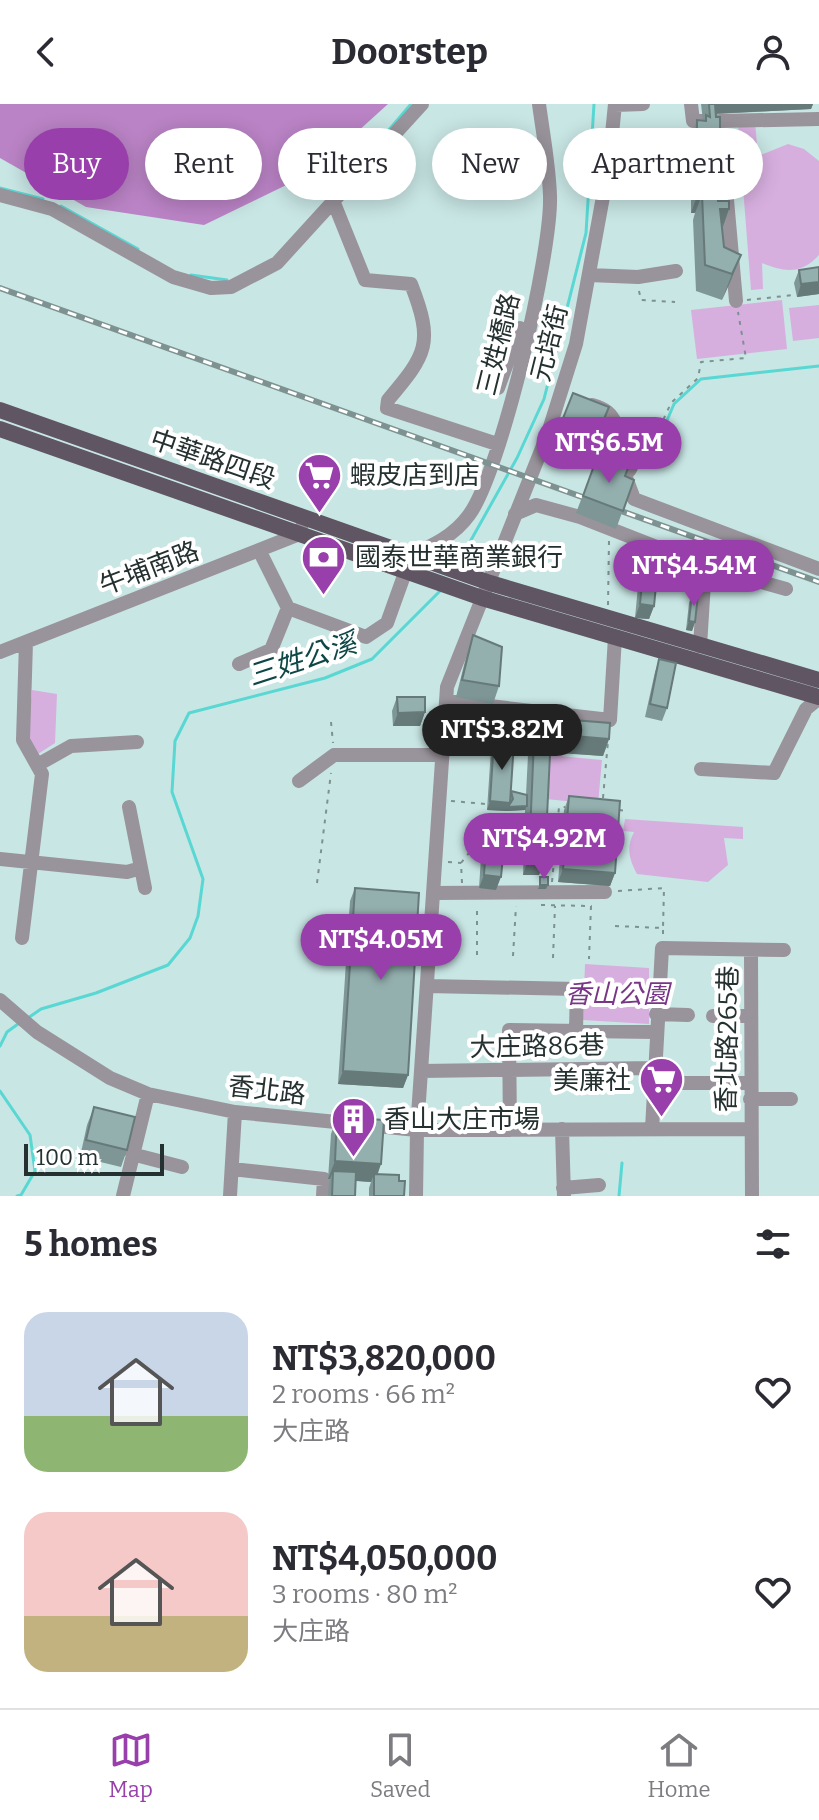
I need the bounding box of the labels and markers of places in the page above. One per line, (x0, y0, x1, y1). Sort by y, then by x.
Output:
pin: NT$6.5M (535, 417, 683, 485)
supermarket icon: 蝦皮店到店 (295, 451, 343, 514)
place label: 蝦皮店到店 (350, 460, 480, 491)
bank icon: 國泰世華商業銀行 (300, 533, 348, 596)
pin: NT$4.54M (611, 540, 777, 608)
place label: 國泰世華商業銀行 (355, 542, 563, 573)
pin: NT$3.82M (419, 704, 585, 772)
pin: NT$4.92M (461, 813, 627, 881)
pin: NT$4.05M (298, 914, 464, 982)
supermarket icon: 美廉社 (638, 1056, 686, 1119)
place label: 美廉社 (553, 1065, 631, 1096)
building icon: 香山大庄市場 (329, 1095, 377, 1158)
place label: 香山大庄市場 (384, 1104, 540, 1135)

